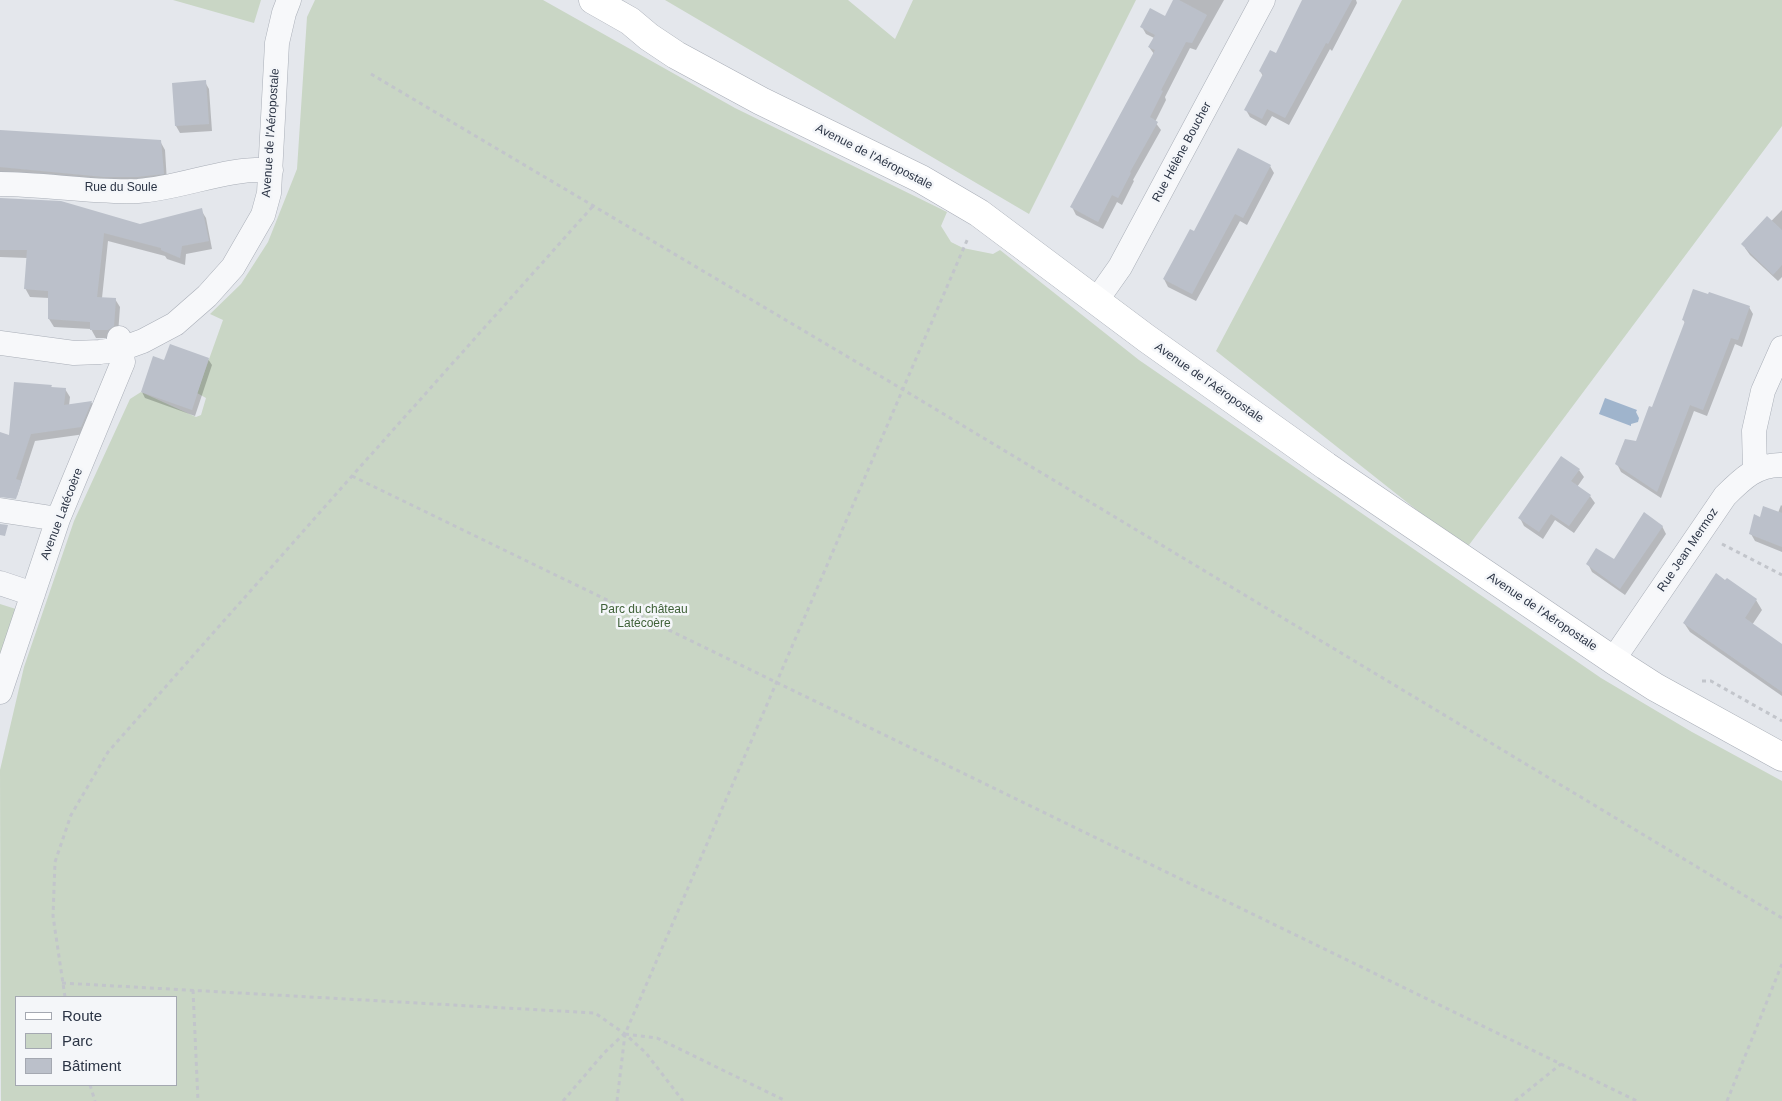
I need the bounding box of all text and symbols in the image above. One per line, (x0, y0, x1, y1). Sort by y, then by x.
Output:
street label: Avenue de l'Aéropostale (259, 68, 283, 198)
street label: Rue Hélène Boucher (1149, 99, 1215, 205)
street label: Avenue de l'Aéropostale (813, 121, 935, 193)
street label: Rue du Soule (85, 181, 157, 195)
street label: Avenue de l'Aéropostale (1152, 340, 1266, 426)
street label: Avenue Latécoère (38, 466, 86, 562)
street label: Rue Jean Mermoz (1655, 505, 1721, 595)
street label: Avenue de l'Aéropostale (1484, 570, 1600, 654)
park label: Parc du château Latécoère (600, 603, 688, 631)
legend (15, 996, 178, 1086)
text: Route (62, 1007, 102, 1024)
text: Parc (62, 1032, 93, 1049)
text: Bâtiment (62, 1057, 121, 1074)

